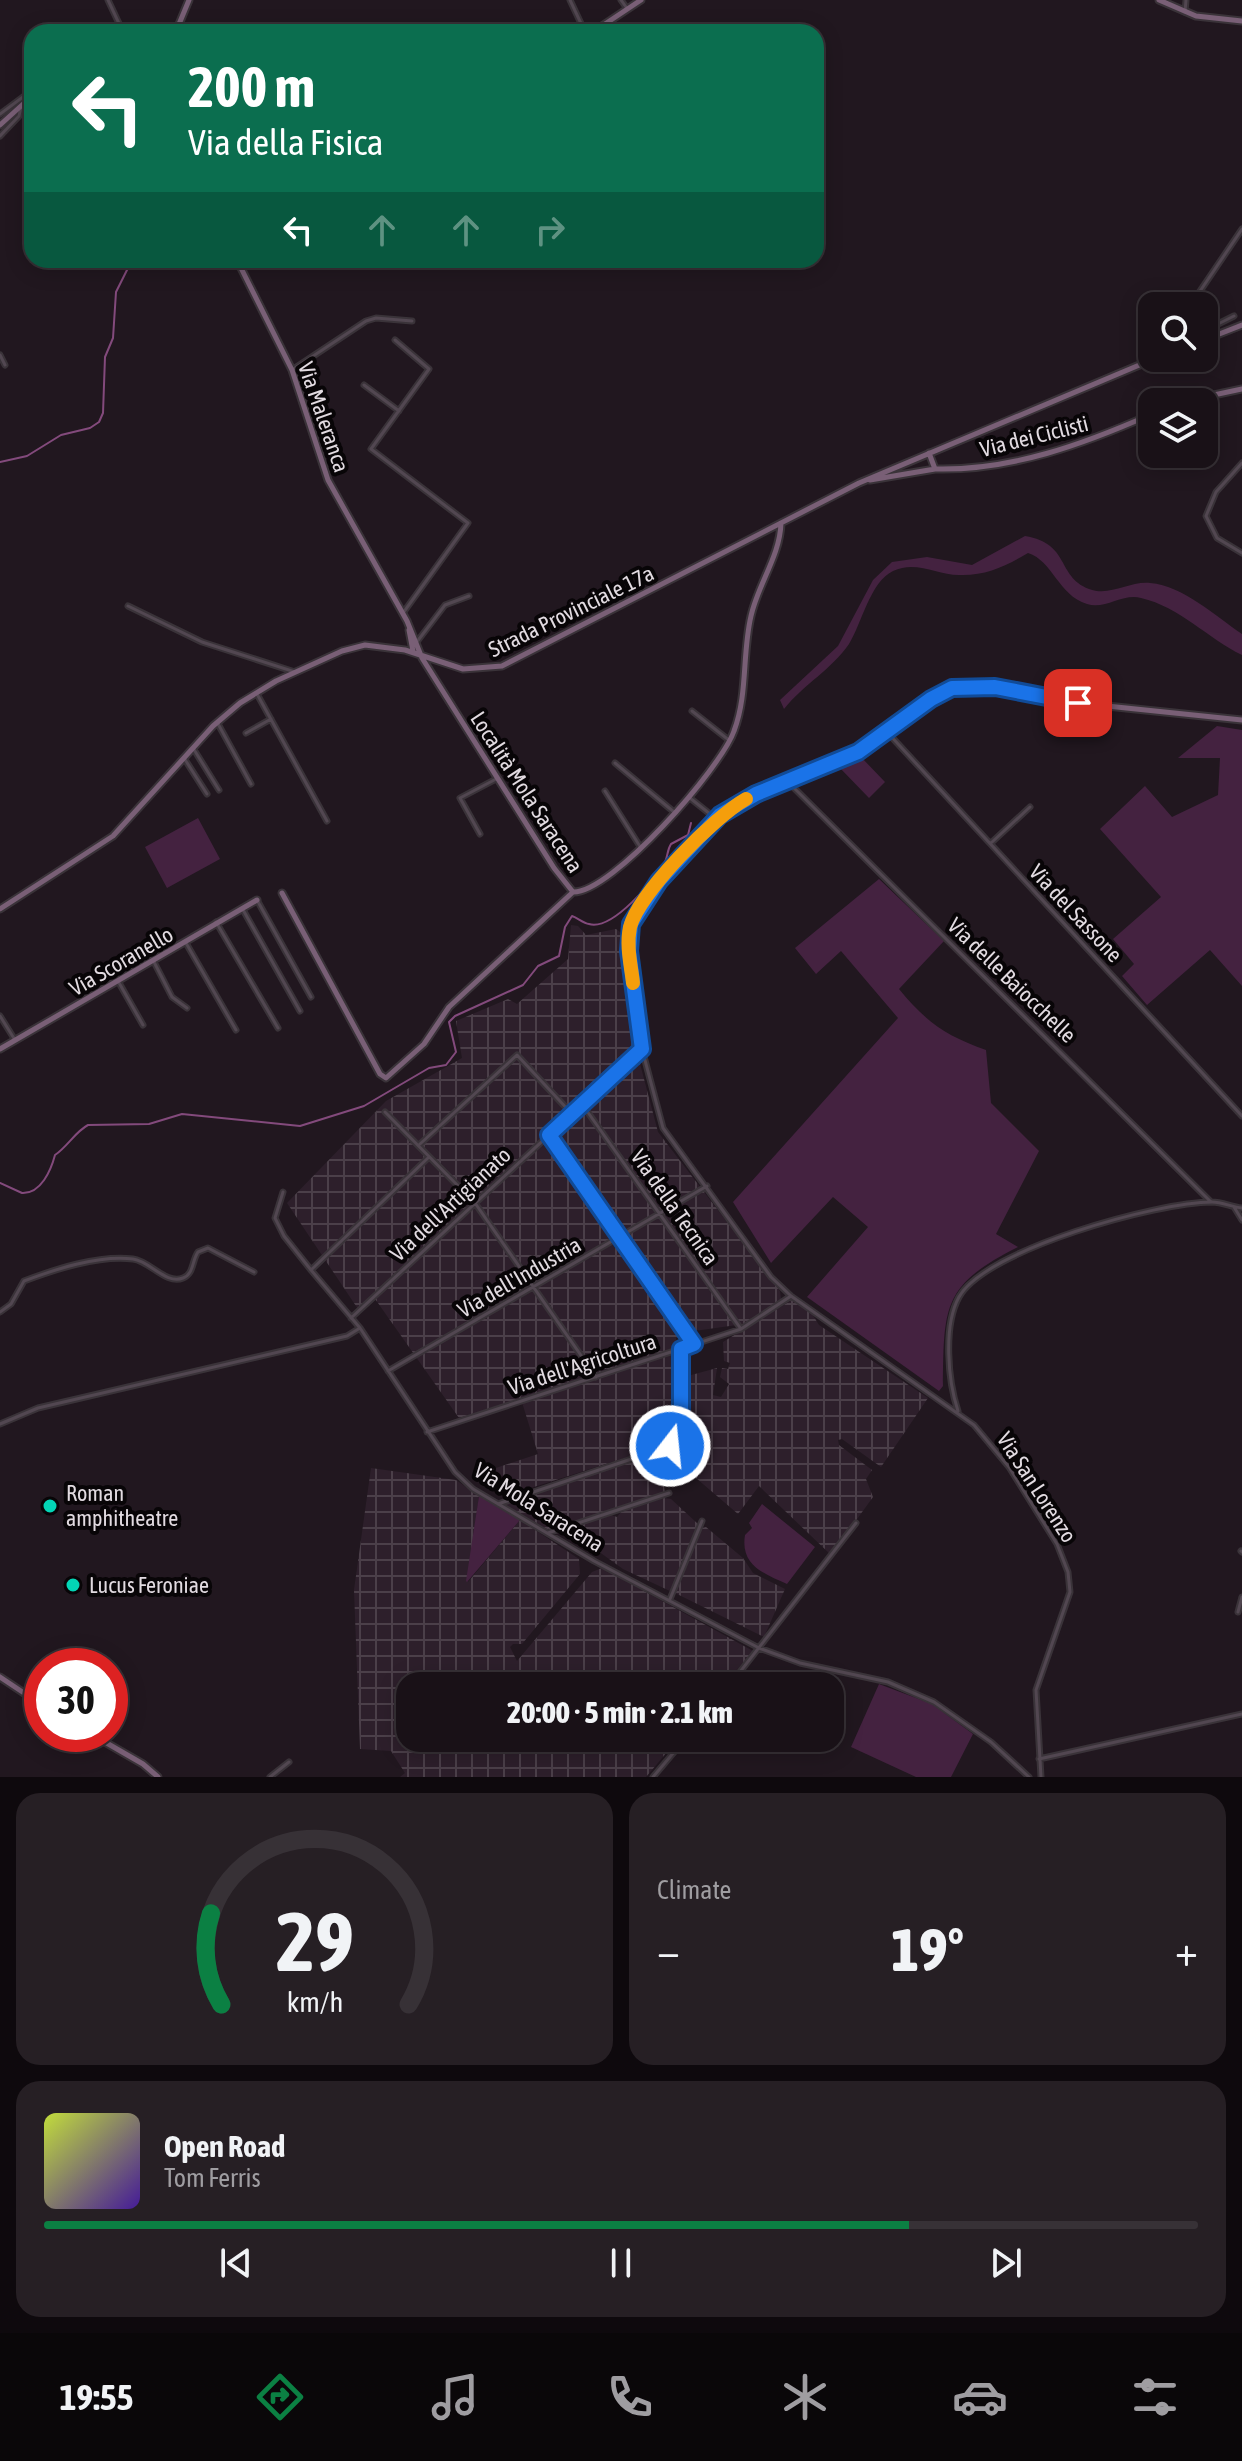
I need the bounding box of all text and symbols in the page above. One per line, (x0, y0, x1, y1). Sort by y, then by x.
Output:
text: 200 m (188, 55, 315, 119)
icon: left (56, 56, 160, 160)
text: Via della Fisica (188, 121, 384, 163)
icon: left (276, 208, 320, 252)
icon: ahead (360, 208, 404, 252)
icon: ahead (444, 208, 488, 252)
icon: right (528, 208, 572, 252)
map controls (1138, 292, 1218, 468)
button: search (1138, 292, 1218, 372)
street label: Via Maleranca (293, 358, 355, 476)
button: layers (1138, 388, 1218, 468)
street label: Via dei Ciclisti (977, 410, 1091, 462)
street label: Strada Provinciale 17a (484, 560, 658, 662)
pin (1044, 669, 1112, 737)
icon: arrive (1056, 681, 1100, 725)
street label: Località Mola Saracena (465, 707, 589, 877)
street label: Via del Sassone (1024, 859, 1128, 967)
street label: Via delle Baiocchelle (942, 912, 1082, 1048)
street label: Via Scoranello (64, 921, 178, 1001)
street label: Via dell'Artigianato (384, 1142, 516, 1266)
street label: Via della Tecnica (626, 1144, 724, 1270)
street label: Via dell'Industria (453, 1231, 585, 1323)
street label: Via dell'Agricoltura (505, 1328, 659, 1400)
position arrow (628, 1404, 712, 1488)
street label: Via San Lorenzo (992, 1427, 1082, 1547)
street label: Via Mola Saracena (469, 1457, 609, 1557)
place label: Roman amphitheatre (66, 1480, 178, 1531)
marker: Roman amphitheatre (41, 1497, 59, 1515)
place label: Lucus Feroniae (89, 1572, 209, 1598)
marker: Lucus Feroniae (64, 1576, 82, 1594)
speed limit sign: 30 (24, 1648, 128, 1752)
text: 20:00 · 5 min · 2.1 km (507, 1695, 733, 1729)
text: Climate (657, 1875, 731, 1905)
text: 29 (275, 1893, 354, 1989)
text: 19° (891, 1915, 964, 1984)
text: − (657, 1925, 680, 1975)
text: + (1175, 1925, 1198, 1975)
text: km/h (286, 1985, 343, 2018)
text: Open Road (164, 2129, 285, 2163)
text: Tom Ferris (164, 2163, 261, 2193)
icon: previous (214, 2241, 258, 2285)
icon: pause (599, 2241, 643, 2285)
icon: next (984, 2241, 1028, 2285)
icon: directions (252, 2369, 308, 2425)
icon: music (427, 2369, 483, 2425)
icon: phone (602, 2369, 658, 2425)
icon: climate (777, 2369, 833, 2425)
icon: car (952, 2369, 1008, 2425)
icon: filters (1127, 2369, 1183, 2425)
text: 19:55 (59, 2376, 134, 2418)

